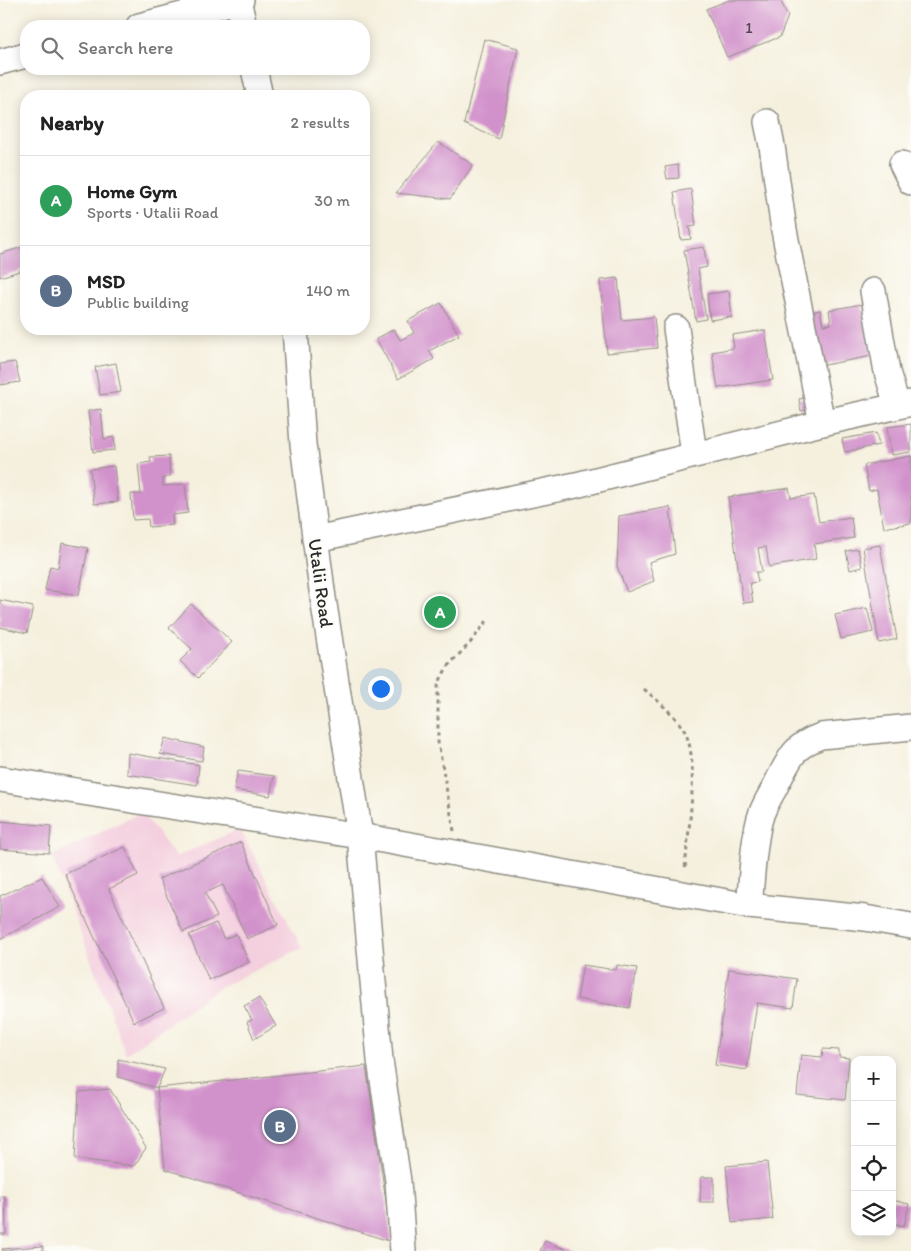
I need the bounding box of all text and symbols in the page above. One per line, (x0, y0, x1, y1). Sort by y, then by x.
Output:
house number: 1 (745, 18, 753, 37)
search box (20, 20, 370, 75)
icon: search (38, 34, 66, 62)
text: Search here (78, 36, 173, 59)
text: Nearby (40, 110, 104, 135)
text: 2 results (290, 113, 350, 132)
text: Home Gym (87, 180, 177, 203)
text: A (51, 191, 61, 210)
text: 30 m (314, 191, 350, 210)
text: Sports · Utalii Road (87, 203, 219, 222)
text: MSD (87, 270, 125, 293)
text: B (51, 281, 61, 300)
text: 140 m (306, 281, 350, 300)
text: Public building (87, 293, 189, 312)
street label: Utalii Road (303, 537, 339, 630)
pin: A (424, 593, 456, 631)
your location (368, 676, 394, 702)
map controls (851, 1056, 896, 1236)
button: + (851, 1056, 896, 1101)
button: − (851, 1101, 896, 1146)
pin: B (264, 1107, 296, 1145)
button: locate (851, 1146, 896, 1191)
button: layers (851, 1191, 896, 1236)

